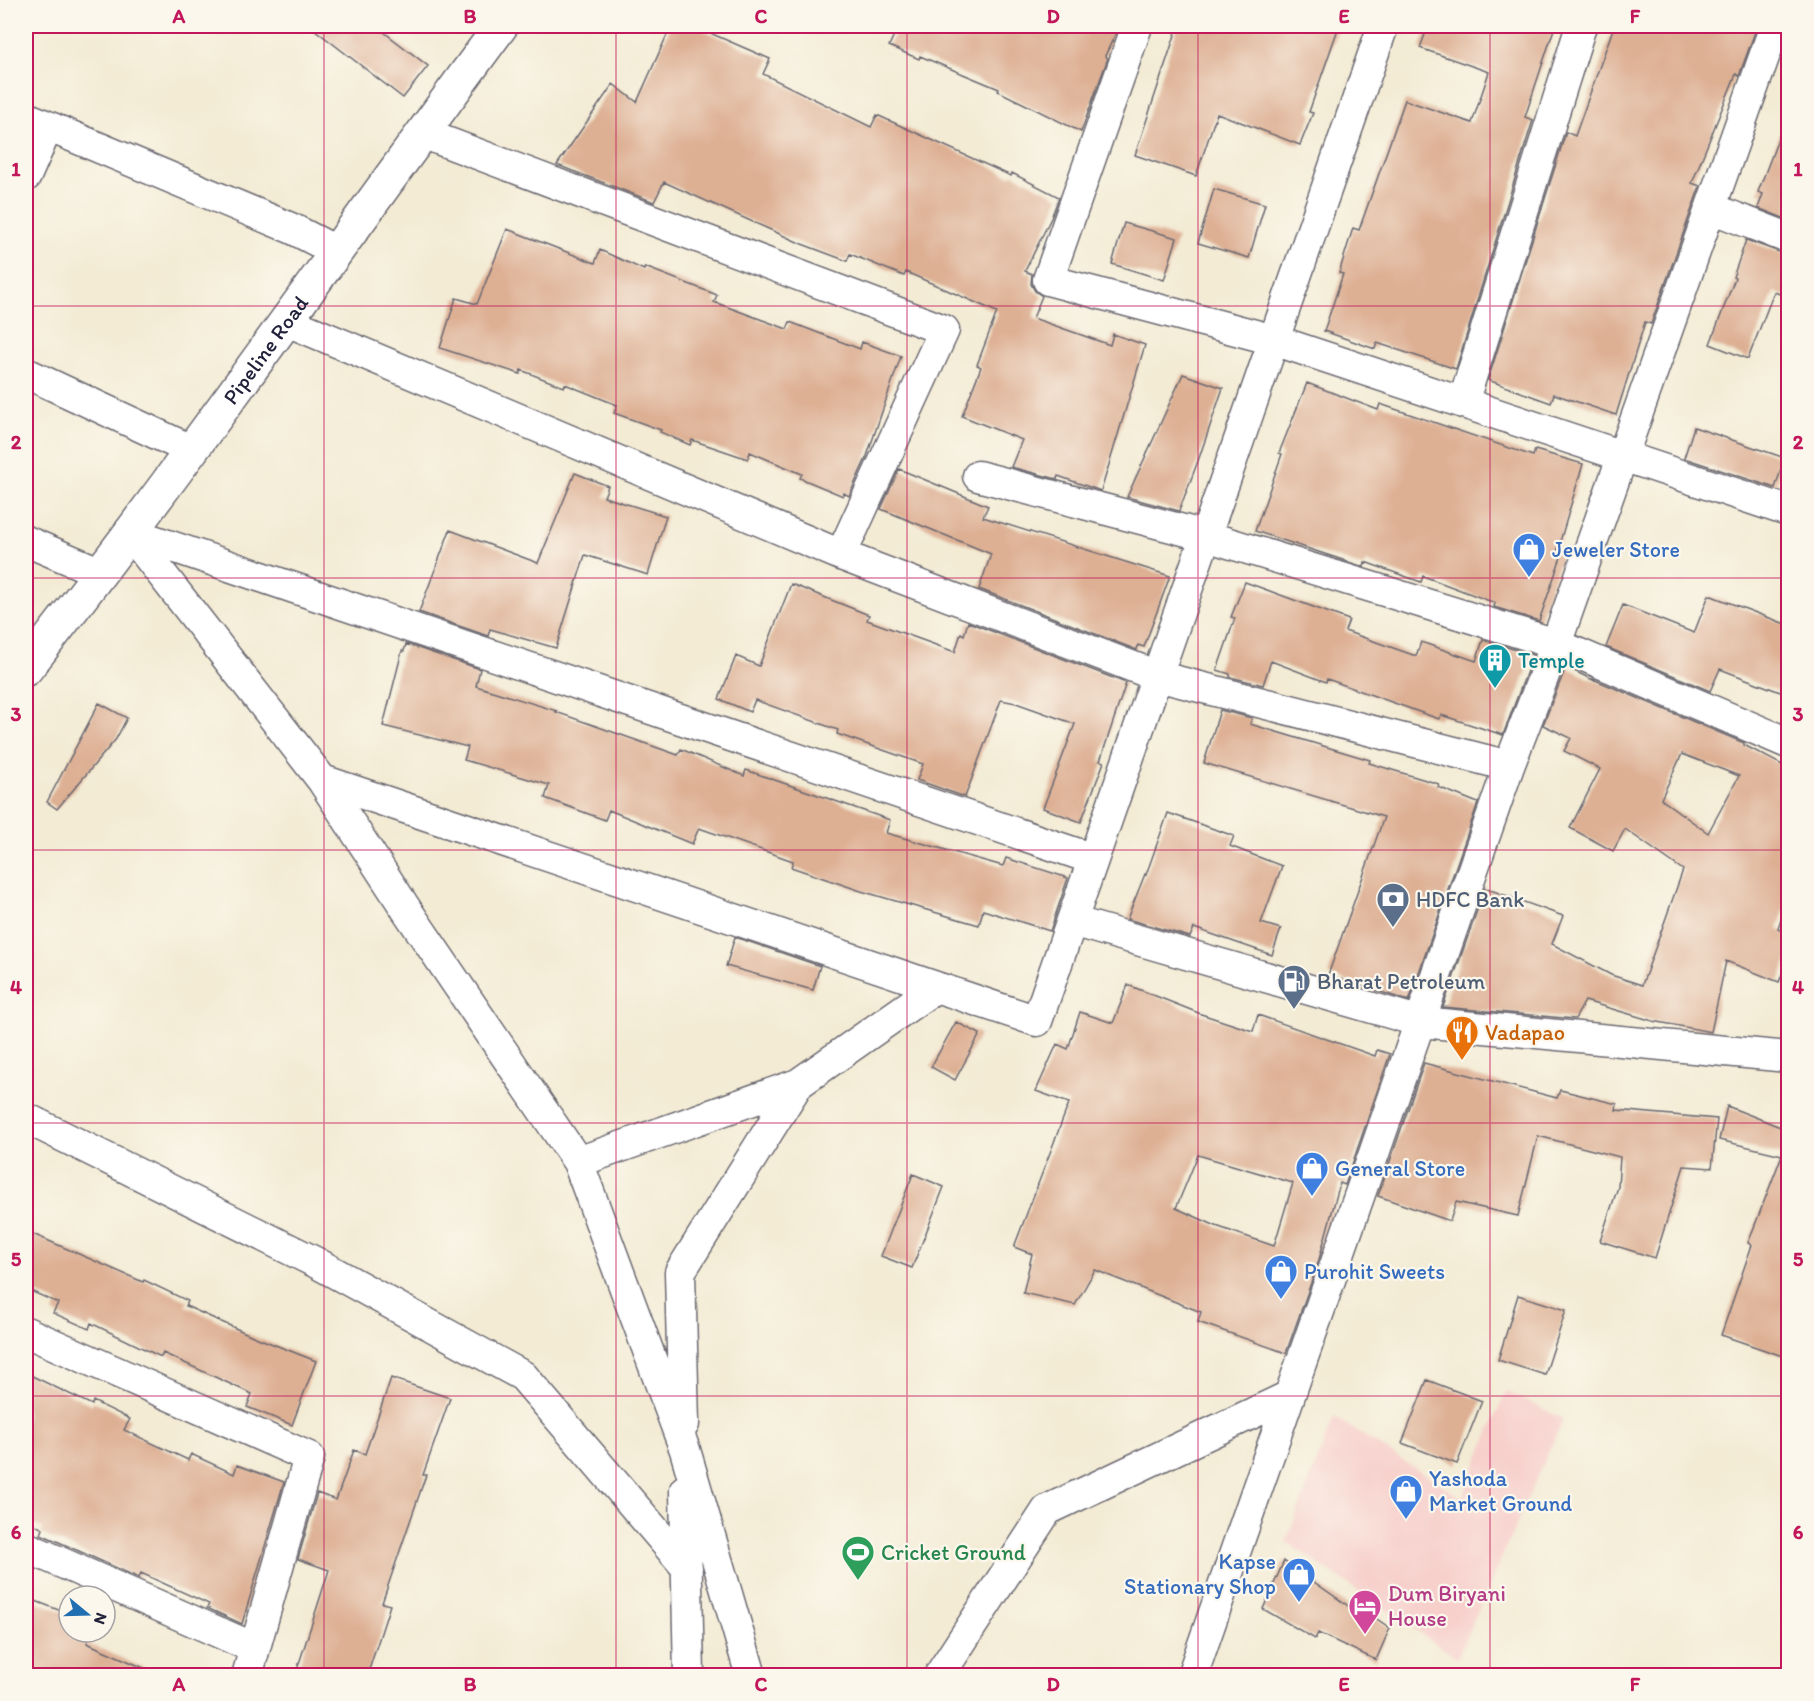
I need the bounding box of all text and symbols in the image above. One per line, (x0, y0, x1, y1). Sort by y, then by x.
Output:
text: A (172, 4, 186, 28)
text: B (464, 4, 477, 28)
text: C (755, 4, 768, 28)
text: D (1046, 4, 1060, 28)
text: E (1338, 4, 1350, 28)
text: F (1630, 4, 1641, 28)
text: 1 (11, 157, 21, 181)
text: 1 (1793, 157, 1803, 181)
street label: Pipeline Road (217, 290, 314, 409)
text: 2 (11, 430, 22, 454)
text: 2 (1793, 430, 1804, 454)
shop icon: Jeweler Store (1511, 531, 1547, 578)
place label: Jeweler Store (1552, 536, 1680, 563)
building icon: Temple (1477, 642, 1513, 689)
place label: Temple (1518, 647, 1585, 674)
text: 3 (11, 702, 22, 726)
text: 3 (1793, 702, 1804, 726)
bank icon: HDFC Bank (1375, 881, 1411, 928)
place label: HDFC Bank (1416, 886, 1524, 913)
fuel station icon: Bharat Petroleum (1276, 963, 1312, 1010)
place label: Bharat Petroleum (1317, 968, 1486, 995)
text: 4 (10, 975, 22, 999)
text: 4 (1792, 975, 1804, 999)
restaurant icon: Vadapao (1444, 1014, 1480, 1061)
place label: Vadapao (1485, 1019, 1565, 1046)
shop icon: General Store (1294, 1150, 1330, 1197)
place label: General Store (1335, 1155, 1465, 1182)
text: 5 (11, 1247, 22, 1271)
text: 5 (1793, 1247, 1804, 1271)
shop icon: Purohit Sweets (1263, 1253, 1299, 1300)
place label: Purohit Sweets (1304, 1258, 1445, 1285)
place label: Yashoda Market Ground (1429, 1465, 1572, 1517)
shop icon: Yashoda Market Ground (1388, 1473, 1424, 1520)
text: 6 (11, 1520, 22, 1544)
text: 6 (1793, 1520, 1804, 1544)
sports icon: Cricket Ground (840, 1534, 876, 1581)
place label: Cricket Ground (881, 1539, 1026, 1566)
place label: Kapse Stationary Shop (1124, 1548, 1276, 1600)
shop icon: Kapse Stationary Shop (1281, 1556, 1317, 1603)
place label: Dum Biryani House (1388, 1580, 1506, 1632)
north arrow (57, 1584, 117, 1644)
hotel icon: Dum Biryani House (1347, 1588, 1383, 1635)
text: N (90, 1611, 111, 1627)
text: A (172, 1672, 186, 1696)
text: B (464, 1672, 477, 1696)
text: C (755, 1672, 768, 1696)
text: D (1046, 1672, 1060, 1696)
text: E (1338, 1672, 1350, 1696)
text: F (1630, 1672, 1641, 1696)

